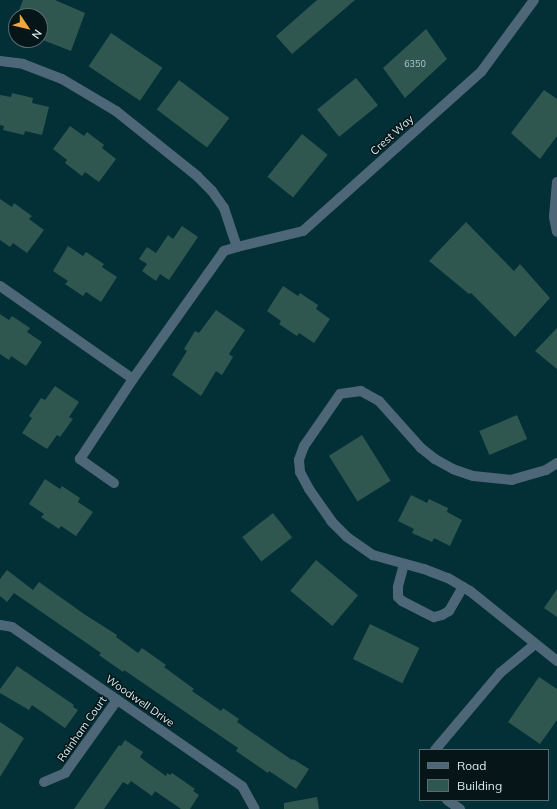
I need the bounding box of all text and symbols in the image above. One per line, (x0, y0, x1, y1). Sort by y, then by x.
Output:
north arrow (8, 8, 48, 48)
text: N (29, 27, 45, 42)
house number: 6350 (404, 59, 426, 69)
street label: Crest Way (368, 112, 416, 158)
street label: Woodwell Drive (103, 672, 177, 730)
street label: Rainham Court (55, 694, 109, 764)
legend (419, 749, 549, 801)
text: Road (457, 758, 486, 773)
text: Building (457, 778, 502, 793)

